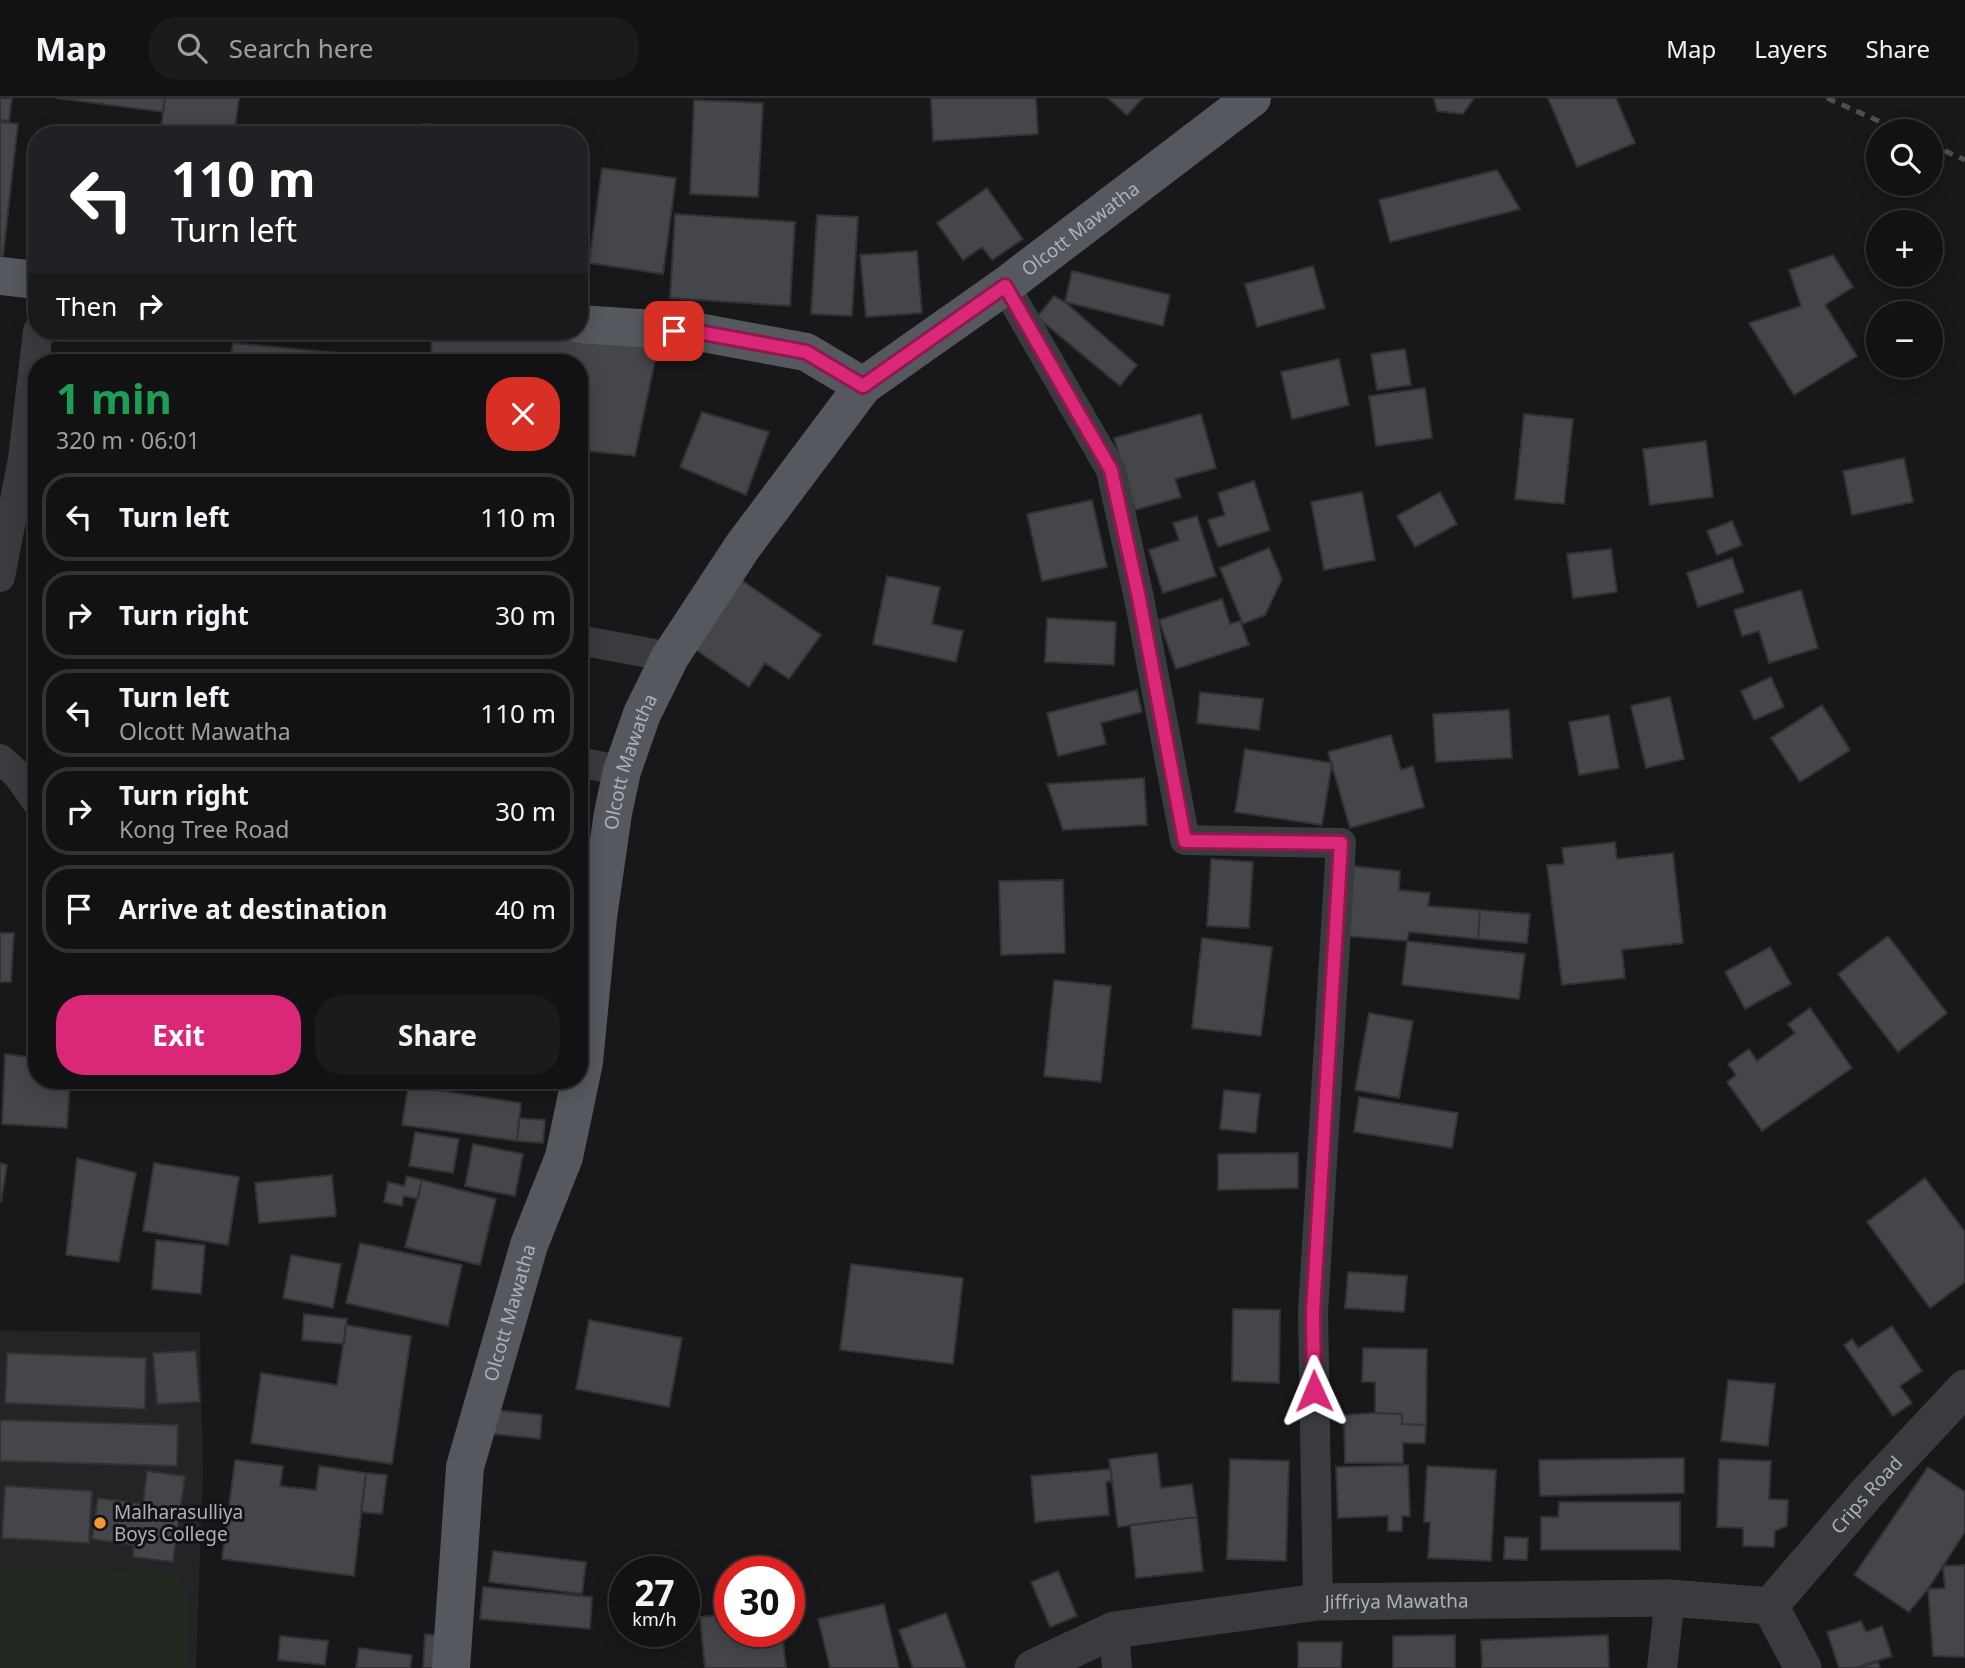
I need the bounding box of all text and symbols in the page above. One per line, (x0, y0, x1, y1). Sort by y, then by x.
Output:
search box (149, 17, 639, 80)
text: Map (35, 26, 107, 71)
icon: search (173, 29, 211, 67)
text: Search here (229, 30, 373, 66)
text: Map (1666, 32, 1716, 65)
text: Layers (1754, 32, 1828, 65)
text: Share (1866, 32, 1930, 65)
map controls (1866, 119, 1943, 378)
button: search (1866, 119, 1943, 196)
text: 110 m (171, 145, 316, 211)
icon: left (56, 154, 147, 245)
street label: Olcott Mawatha (1016, 175, 1145, 282)
text: Turn left (171, 208, 297, 251)
button: + (1866, 210, 1943, 287)
icon: right (131, 287, 169, 325)
text: Then (56, 288, 117, 324)
pin (644, 301, 704, 361)
button: − (1866, 301, 1943, 378)
icon: arrive (655, 312, 693, 350)
text: 1 min (56, 369, 172, 426)
button: close (486, 377, 560, 451)
text: 320 m · 06:01 (56, 424, 200, 456)
icon: left (60, 498, 98, 536)
text: Turn left (119, 499, 230, 535)
text: 110 m (480, 499, 556, 535)
icon: right (60, 596, 98, 634)
text: Turn right (119, 597, 249, 633)
text: 30 m (495, 597, 556, 633)
text: Turn left (119, 679, 230, 715)
street label: Olcott Mawatha (598, 689, 663, 832)
icon: left (60, 694, 98, 732)
text: 110 m (480, 695, 556, 731)
text: Olcott Mawatha (119, 715, 291, 747)
text: Turn right (119, 777, 249, 813)
icon: right (60, 792, 98, 830)
text: 30 m (495, 793, 556, 829)
text: Kong Tree Road (119, 813, 289, 845)
icon: arrive (60, 890, 98, 928)
text: Arrive at destination (119, 891, 388, 927)
text: 40 m (495, 891, 556, 927)
button: Exit (56, 995, 301, 1075)
button: Share (315, 995, 560, 1075)
street label: Olcott Mawatha (477, 1241, 542, 1385)
position arrow (1277, 1354, 1351, 1428)
street label: Crips Road (1825, 1450, 1908, 1539)
place label: Malharasulliya Boys College (114, 1499, 243, 1547)
marker: Malharasulliya Boys College (92, 1515, 108, 1531)
speed limit sign: 30 (714, 1556, 805, 1647)
text: 27 (634, 1569, 675, 1616)
street label: Jiffriya Mawatha (1322, 1587, 1469, 1615)
text: km/h (632, 1607, 677, 1631)

